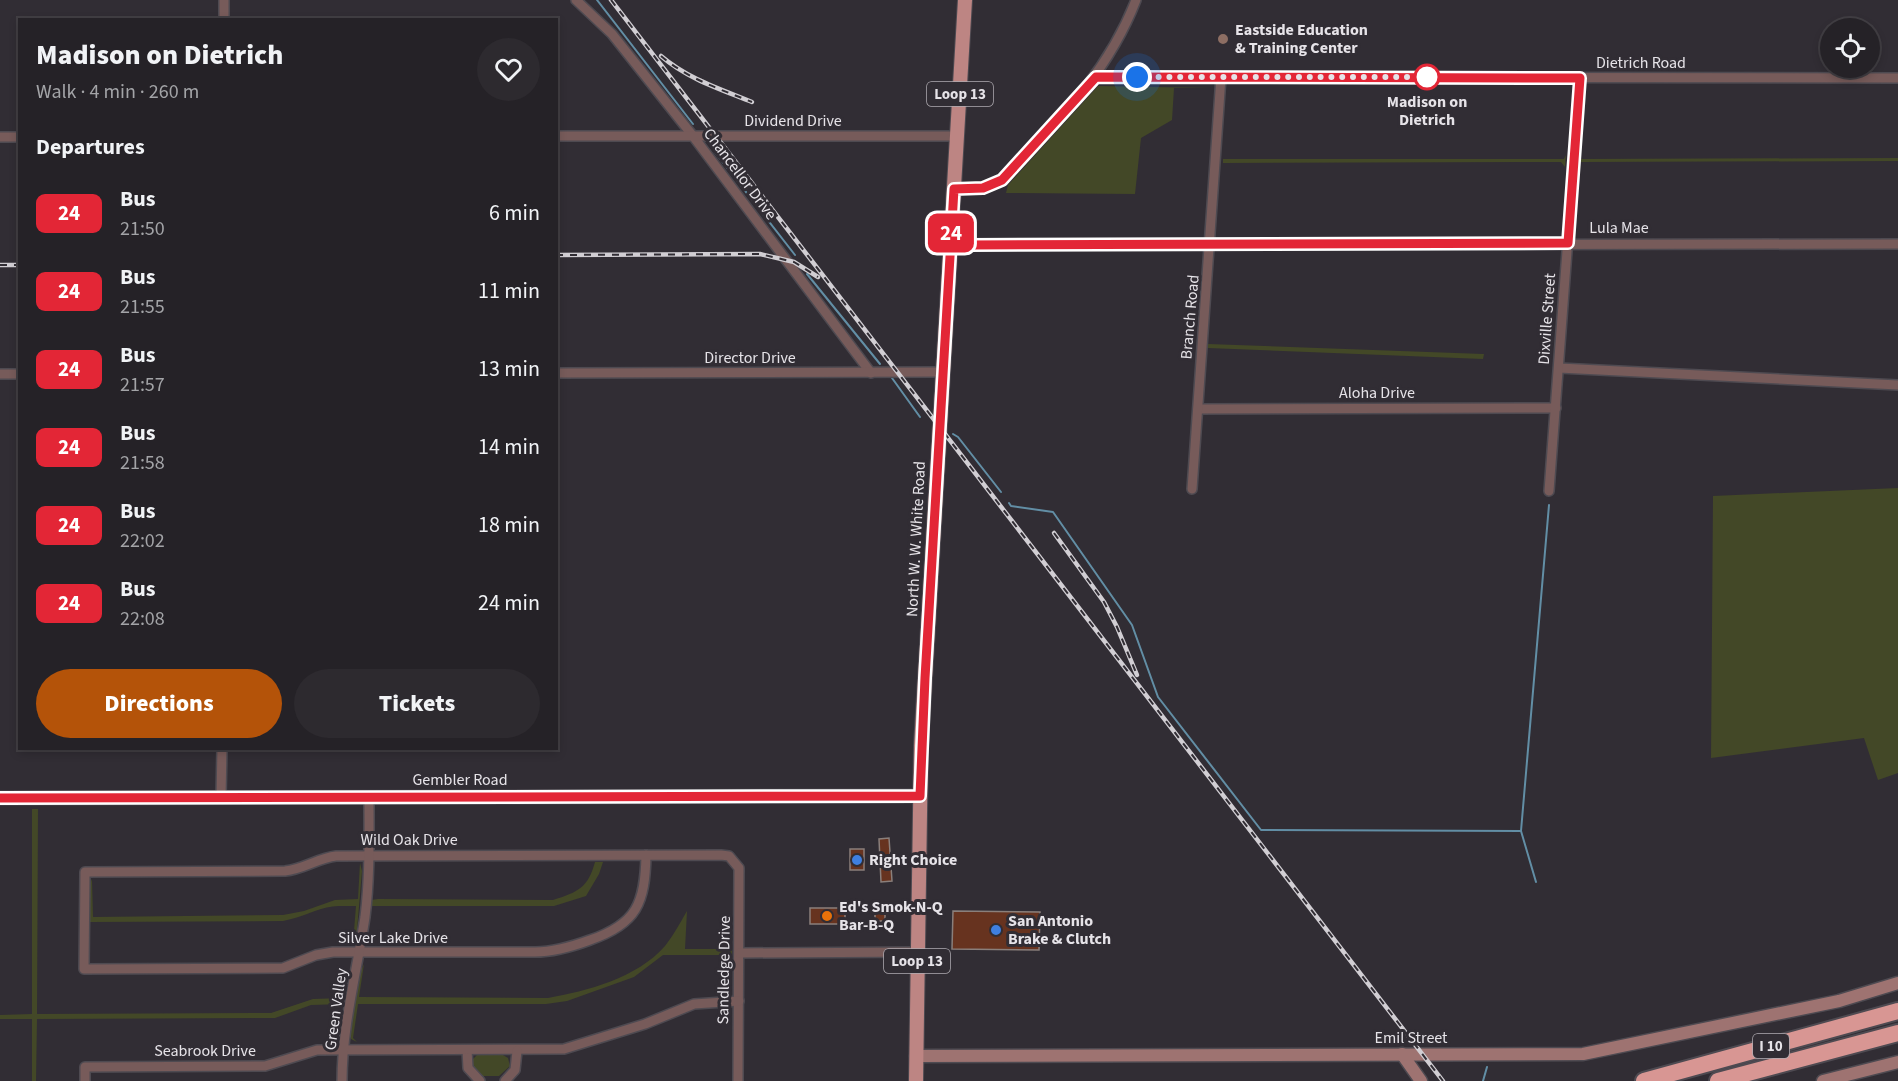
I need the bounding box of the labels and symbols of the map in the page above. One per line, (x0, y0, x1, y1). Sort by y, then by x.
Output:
place label: Eastside Education & Training Center (1235, 19, 1368, 59)
marker: Eastside Education & Training Center (1216, 32, 1230, 46)
street label: Dietrich Road (1596, 52, 1686, 74)
your location (1122, 62, 1152, 92)
marker: Madison on Dietrich (1414, 64, 1440, 90)
road number: Loop 13 (927, 82, 993, 106)
place label: Madison on Dietrich (1387, 91, 1467, 131)
street label: Dividend Drive (744, 110, 842, 132)
street label: Chancellor Drive (698, 124, 782, 225)
line badge: 24 (924, 214, 978, 252)
street label: Lula Mae (1589, 217, 1649, 239)
street label: Dixville Street (1533, 272, 1561, 366)
street label: Branch Road (1175, 274, 1205, 360)
street label: Director Drive (704, 347, 796, 369)
street label: Aloha Drive (1339, 382, 1415, 404)
street label: North W. W. White Road (901, 460, 931, 618)
street label: Gembler Road (412, 769, 508, 791)
street label: Wild Oak Drive (360, 829, 458, 851)
place label: Right Choice (869, 849, 957, 871)
marker: Right Choice (850, 853, 864, 867)
place label: Ed's Smok-N-Q Bar-B-Q (839, 896, 943, 936)
marker: Ed's Smok-N-Q Bar-B-Q (820, 909, 834, 923)
place label: San Antonio Brake & Clutch (1008, 910, 1111, 950)
street label: Sandledge Drive (712, 915, 736, 1025)
marker: San Antonio Brake & Clutch (989, 923, 1003, 937)
street label: Silver Lake Drive (338, 927, 448, 949)
road number: Loop 13 (884, 949, 950, 973)
street label: Green Valley (319, 966, 353, 1051)
street label: Emil Street (1375, 1027, 1448, 1049)
road number: I 10 (1753, 1034, 1789, 1058)
street label: Seabrook Drive (154, 1040, 256, 1062)

